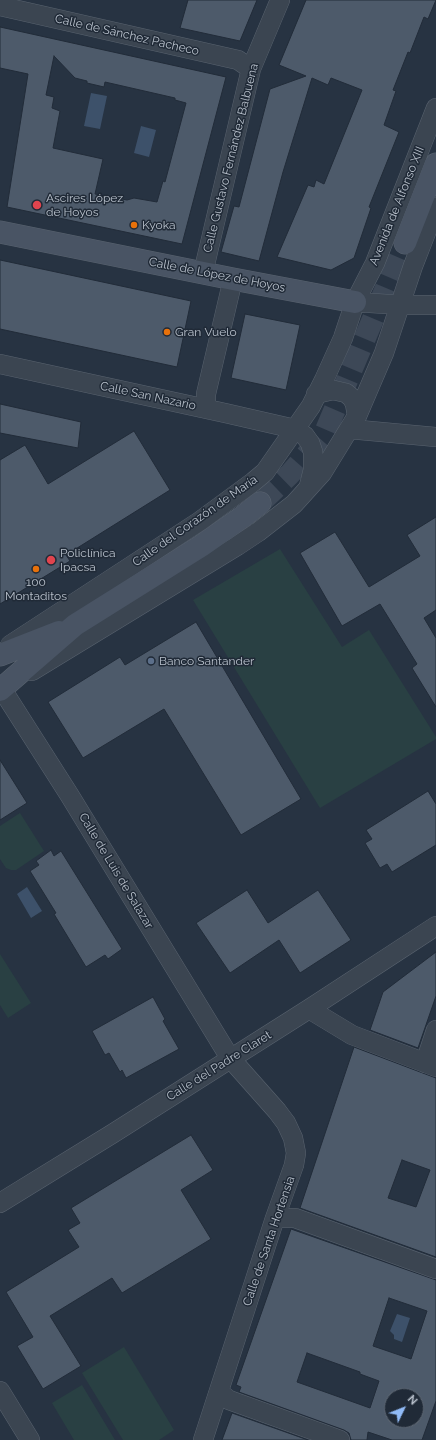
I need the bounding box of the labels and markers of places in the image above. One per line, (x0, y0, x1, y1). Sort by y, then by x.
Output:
place label: Ascires López de Hoyos (46, 191, 123, 219)
marker: Ascires López de Hoyos (31, 199, 43, 211)
place label: Kyoka (142, 218, 176, 232)
marker: Kyoka (129, 220, 139, 230)
place label: Gran Vuelo (175, 325, 237, 339)
marker: Gran Vuelo (162, 327, 172, 337)
place label: Policlínica Ipacsa (60, 546, 116, 574)
marker: Policlínica Ipacsa (45, 554, 57, 566)
marker: 100 Montaditos (31, 564, 41, 574)
place label: 100 Montaditos (5, 575, 67, 603)
place label: Banco Santander (159, 654, 254, 668)
marker: Banco Santander (146, 656, 156, 666)

